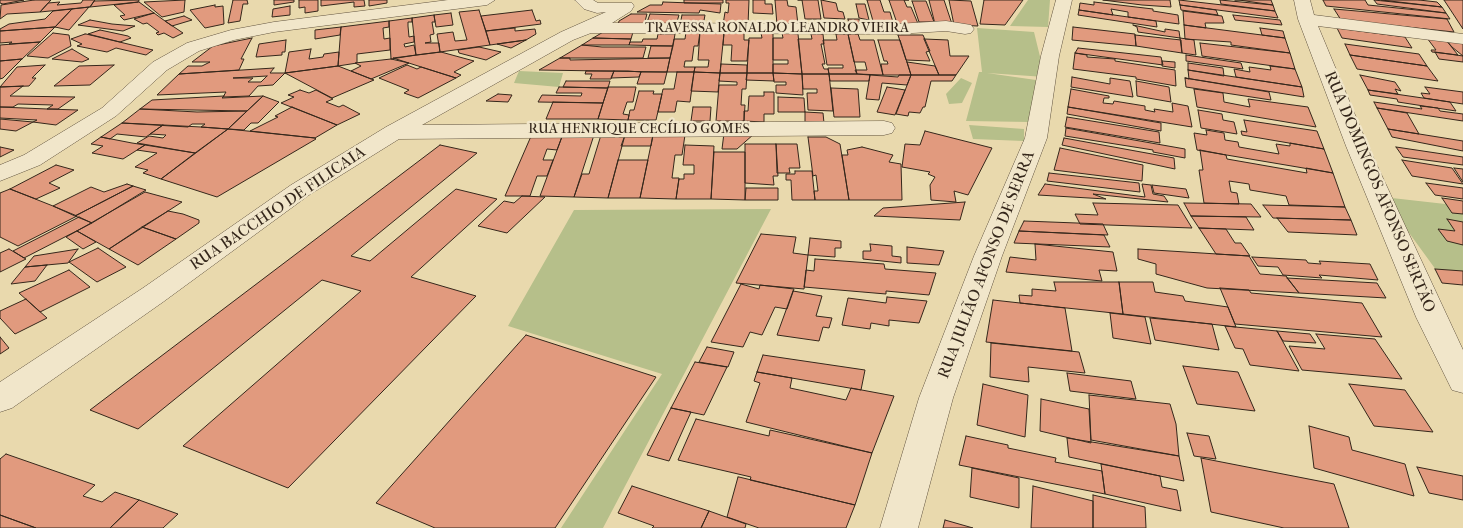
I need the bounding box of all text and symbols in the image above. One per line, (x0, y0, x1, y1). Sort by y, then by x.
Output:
street label: TRAVESSA RONALDO LEANDRO VIEIRA (645, 21, 909, 37)
street label: RUA DOMINGOS AFONSO SERTÃO (1319, 68, 1439, 316)
street label: RUA HENRIQUE CECÍLIO GOMES (528, 122, 750, 138)
street label: RUA BACCHIO DE FILICAIA (187, 143, 369, 275)
street label: RUA JULIÃO AFONSO DE SERRA (935, 148, 1039, 382)

